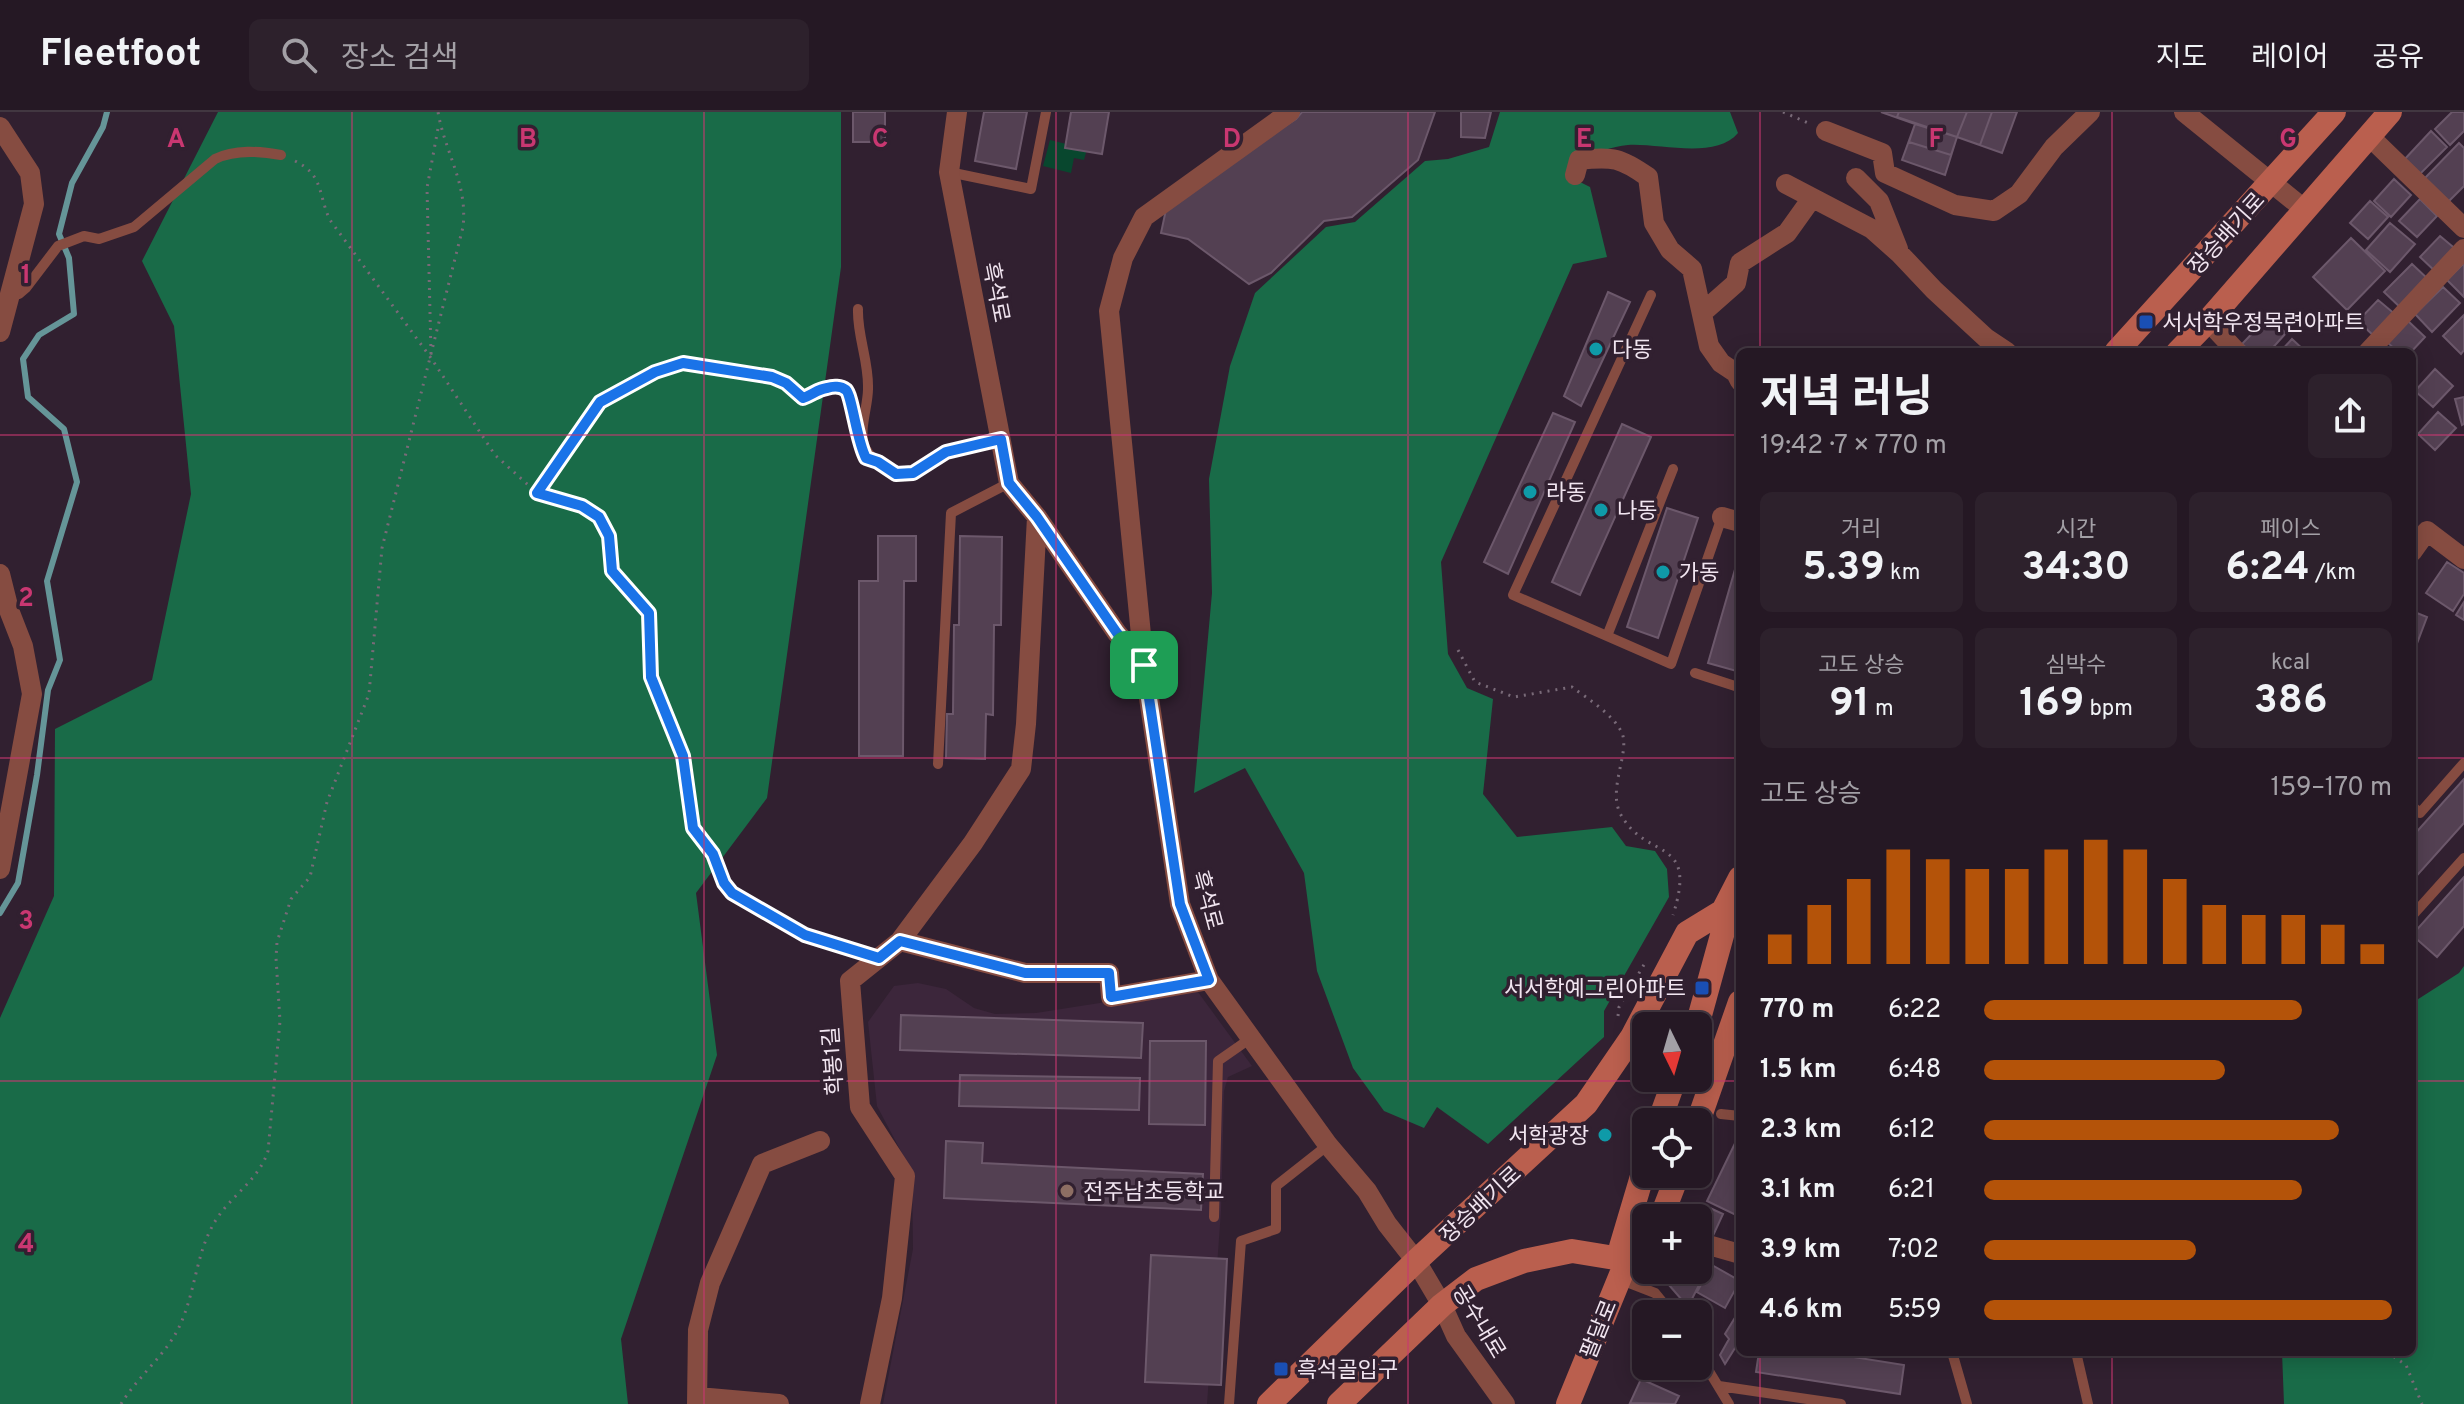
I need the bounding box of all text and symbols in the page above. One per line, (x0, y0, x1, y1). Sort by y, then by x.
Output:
search box (249, 19, 809, 91)
text: Fleetfoot (40, 31, 201, 80)
icon: search (277, 33, 321, 77)
text: 장소 검색 (341, 41, 459, 78)
text: 지도 (2156, 41, 2207, 77)
text: 레이어 (2251, 41, 2328, 77)
text: 공유 (2372, 41, 2424, 77)
text: A (167, 124, 185, 157)
text: B (519, 124, 537, 157)
text: C (872, 124, 888, 157)
text: D (1223, 124, 1241, 157)
text: E (1576, 124, 1592, 157)
text: F (1929, 124, 1944, 157)
text: G (2279, 124, 2297, 157)
street label: 장승배기로 (2184, 188, 2272, 281)
text: 1 (21, 260, 31, 293)
street label: 흑석로 (975, 260, 1014, 325)
place label: 서서학우정목련아파트 (2162, 311, 2364, 338)
marker: 서서학우정목련아파트 (2137, 313, 2155, 331)
place label: 다동 (1612, 338, 1652, 365)
marker: 다동 (1587, 340, 1605, 358)
text: 저녁 러닝 (1760, 372, 1933, 428)
button: share (2308, 374, 2392, 458)
text: 19:42 · 7 × 770 m (1760, 430, 1947, 463)
place label: 라동 (1546, 481, 1586, 508)
marker: 라동 (1521, 483, 1539, 501)
place label: 나동 (1617, 499, 1657, 526)
marker: 나동 (1592, 501, 1610, 519)
text: 거리 (1841, 517, 1882, 544)
text: 시간 (2056, 517, 2096, 544)
text: 페이스 (2260, 517, 2321, 544)
text: 5.39 (1802, 544, 1885, 594)
text: 34:30 (2021, 544, 2131, 594)
text: 6:24 (2225, 544, 2310, 594)
text: km (1885, 560, 1920, 587)
text: /km (2310, 560, 2356, 587)
place label: 가동 (1679, 561, 1719, 588)
marker: 가동 (1654, 563, 1672, 581)
text: 2 (18, 583, 34, 616)
pin (1110, 631, 1178, 699)
icon: arrive (1122, 643, 1166, 687)
text: kcal (2271, 650, 2310, 677)
text: 고도 상승 (1818, 653, 1904, 680)
text: 심박수 (2046, 653, 2106, 680)
text: 386 (2254, 677, 2328, 727)
text: 91 (1829, 680, 1870, 730)
text: 169 (2019, 680, 2084, 730)
text: m (1870, 696, 1894, 723)
text: bpm (2084, 696, 2133, 723)
text: 159–170 m (2270, 772, 2392, 805)
text: 고도 상승 (1760, 779, 1862, 812)
street label: 흑석로 (1185, 868, 1226, 933)
text: 3 (18, 906, 34, 939)
place label: 서서학예그린아파트 (1504, 977, 1686, 1004)
marker: 서서학예그린아파트 (1693, 979, 1711, 997)
text: 770 m (1760, 994, 1834, 1027)
text: 6:22 (1888, 994, 1941, 1027)
north arrow (1632, 1012, 1712, 1092)
map controls (1632, 1012, 1712, 1380)
street label: 학봉1길 (819, 1025, 850, 1096)
text: 1.5 km (1760, 1054, 1837, 1087)
text: 6:48 (1888, 1054, 1941, 1087)
button: locate (1632, 1108, 1712, 1188)
text: 2.3 km (1760, 1114, 1842, 1147)
text: 6:12 (1888, 1114, 1935, 1147)
place label: 서학광장 (1508, 1124, 1589, 1151)
marker: 서학광장 (1596, 1126, 1614, 1144)
street label: 장승배기로 (1435, 1161, 1528, 1250)
text: 3.1 km (1760, 1174, 1836, 1207)
text: 6:21 (1888, 1174, 1935, 1207)
place label: 전주남초등학교 (1083, 1180, 1225, 1207)
marker: 전주남초등학교 (1058, 1182, 1076, 1200)
button: + (1632, 1204, 1712, 1284)
text: 4 (18, 1229, 34, 1262)
text: 3.9 km (1760, 1234, 1841, 1267)
text: 7:02 (1888, 1234, 1939, 1267)
street label: 공수내로 (1445, 1281, 1510, 1364)
text: 4.6 km (1760, 1294, 1843, 1327)
text: 5:59 (1888, 1294, 1941, 1327)
street label: 팔달로 (1576, 1297, 1624, 1363)
button: − (1632, 1300, 1712, 1380)
place label: 흑석골입구 (1297, 1358, 1398, 1385)
marker: 흑석골입구 (1272, 1360, 1290, 1378)

